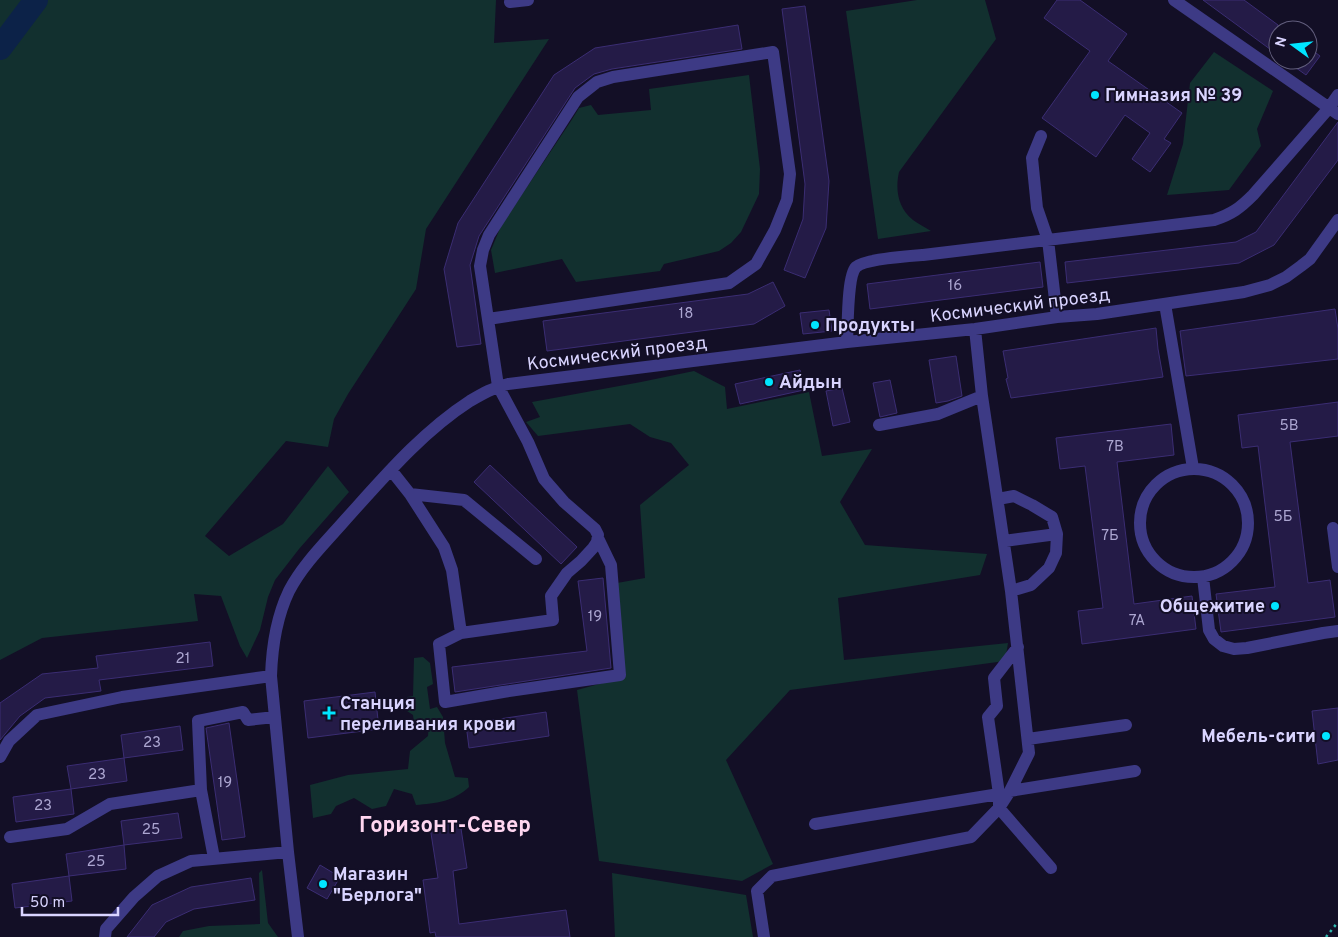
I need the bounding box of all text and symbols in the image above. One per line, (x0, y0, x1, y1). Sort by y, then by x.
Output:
north arrow (1268, 20, 1318, 70)
text: N (1272, 35, 1291, 49)
place label: Гимназия № 39 (1105, 85, 1242, 108)
marker: Гимназия № 39 (1089, 89, 1101, 101)
house number: 16 (948, 277, 962, 296)
street label: Космический проезд (929, 284, 1112, 329)
house number: 18 (679, 305, 693, 324)
place label: Продукты (825, 315, 915, 338)
marker: Продукты (809, 319, 821, 331)
street label: Космический проезд (526, 332, 709, 377)
place label: Айдын (779, 372, 842, 395)
marker: Айдын (763, 376, 775, 388)
house number: 5В (1279, 417, 1299, 436)
house number: 7В (1106, 438, 1124, 457)
house number: 5Б (1273, 508, 1293, 527)
house number: 7Б (1101, 527, 1119, 546)
place label: Общежитие (1160, 596, 1265, 619)
marker: Общежитие (1269, 600, 1281, 612)
house number: 19 (588, 608, 602, 627)
house number: 7А (1129, 612, 1145, 631)
house number: 21 (176, 650, 190, 669)
place label: Станция переливания крови (340, 693, 516, 737)
marker: Станция переливания крови (322, 706, 336, 720)
place label: Мебель-сити (1201, 726, 1316, 749)
marker: Мебель-сити (1320, 730, 1332, 742)
house number: 23 (143, 734, 161, 753)
house number: 23 (88, 766, 106, 785)
house number: 19 (218, 774, 232, 793)
house number: 23 (34, 797, 52, 816)
district label: Горизонт-Север (359, 813, 531, 840)
house number: 25 (142, 821, 160, 840)
house number: 25 (87, 853, 105, 872)
place label: Магазин "Берлога" (333, 864, 422, 908)
marker: Магазин "Берлога" (317, 878, 329, 890)
scale bar (22, 884, 119, 916)
text: 50 m (30, 894, 65, 913)

